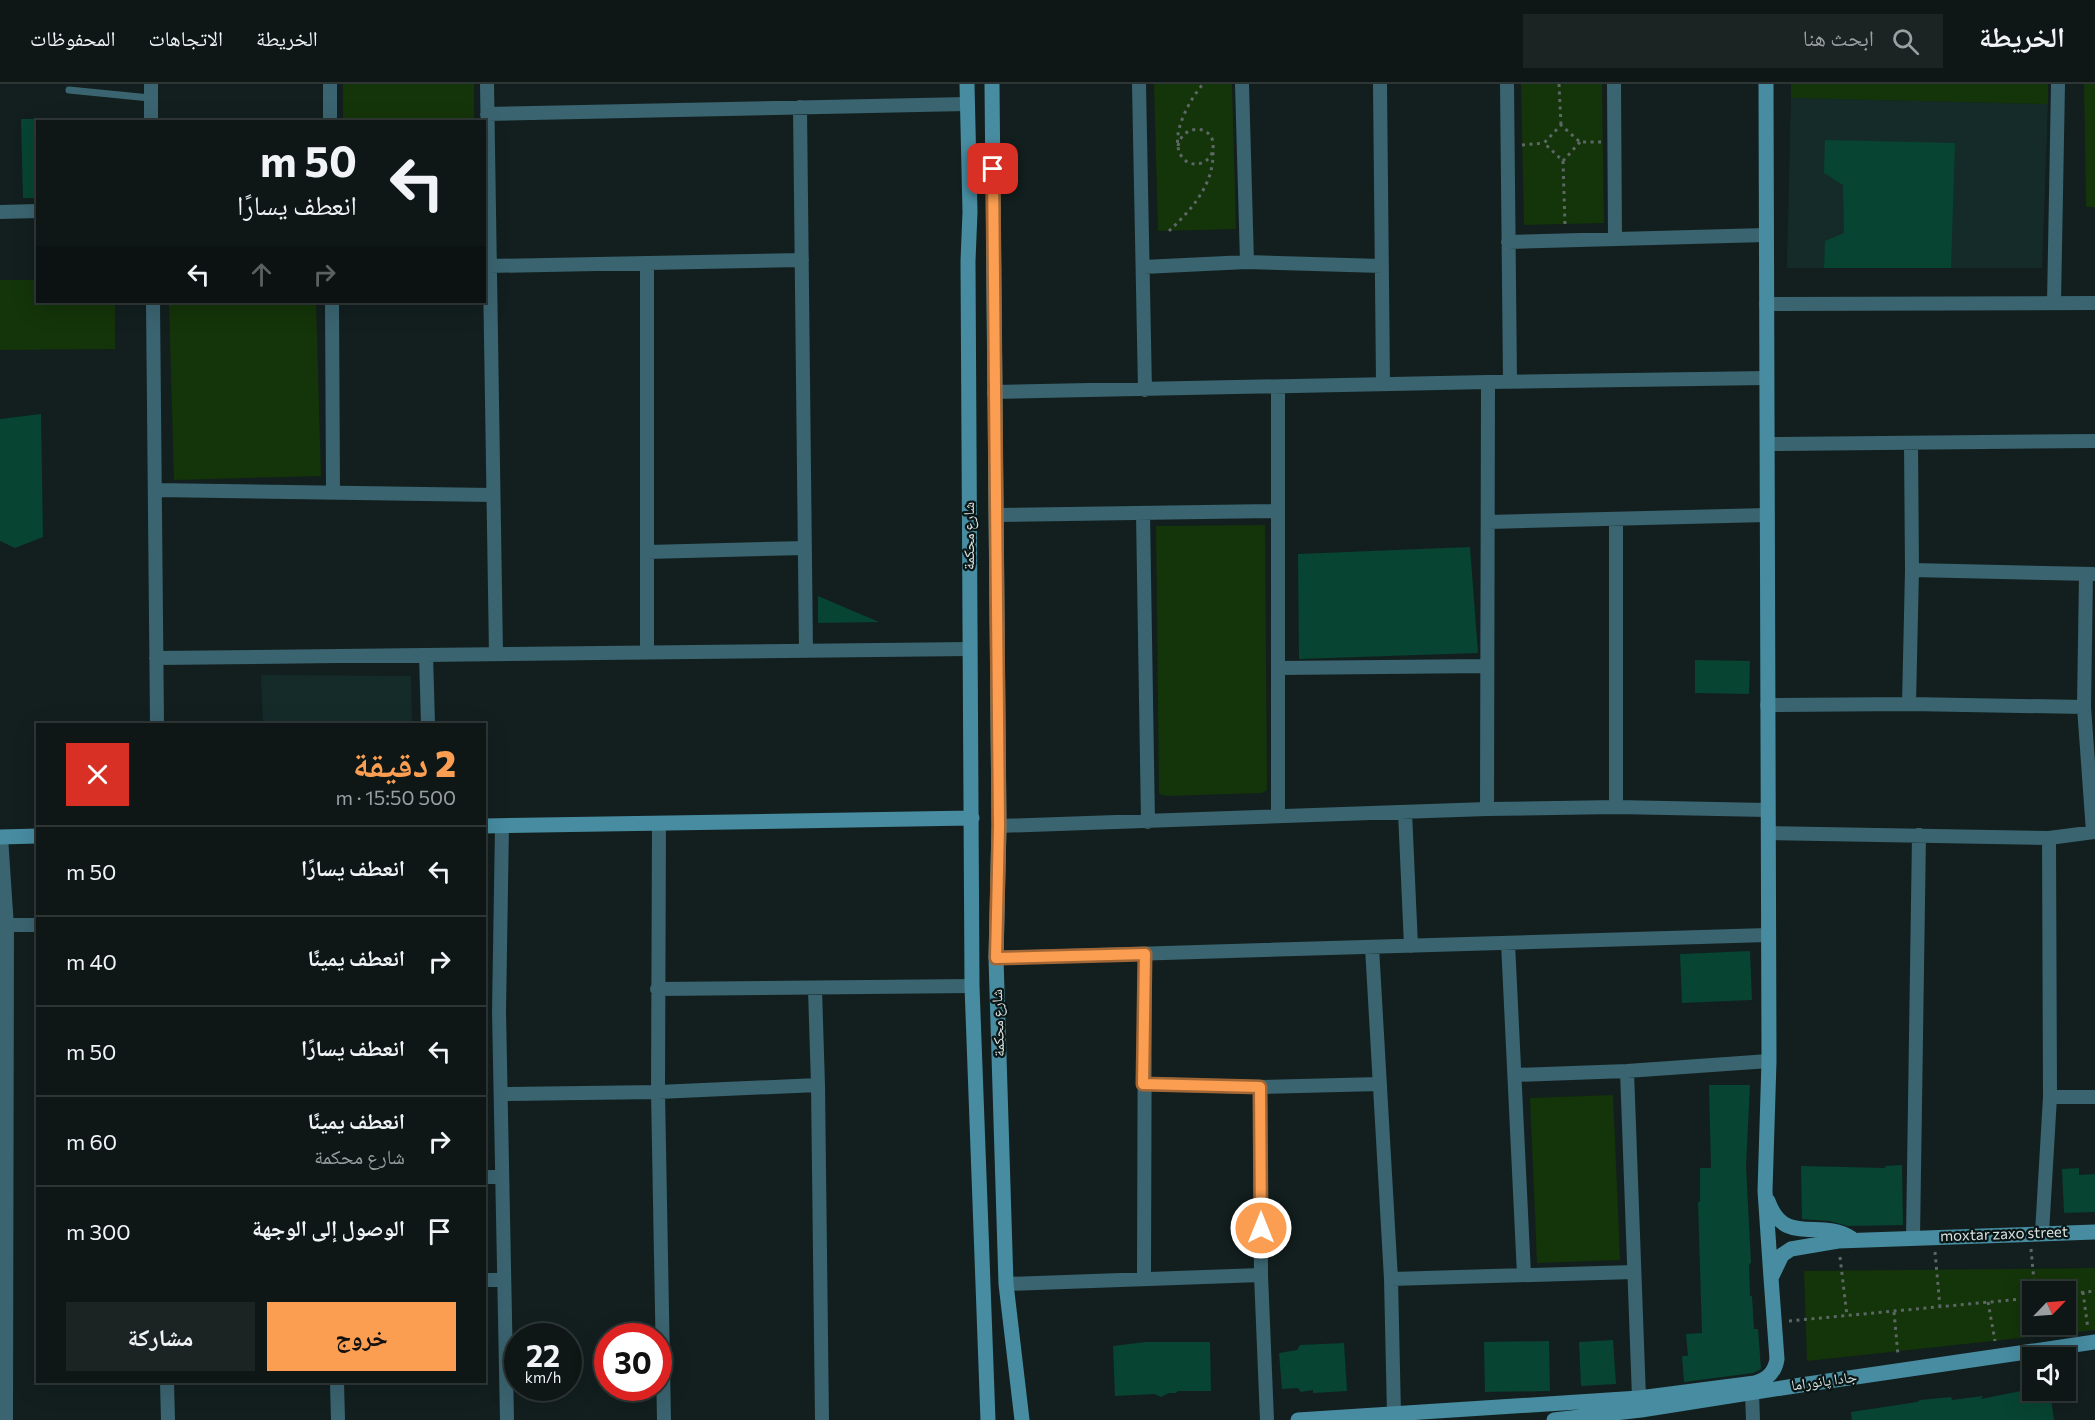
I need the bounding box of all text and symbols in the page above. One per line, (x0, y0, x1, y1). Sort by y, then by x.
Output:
search box (1523, 14, 1943, 68)
text: الخريطة (1979, 19, 2065, 53)
text: ابحث هنا (1803, 24, 1874, 51)
text: المحفوظات (30, 25, 115, 50)
text: الاتجاهات (148, 25, 223, 50)
text: الخريطة (256, 25, 318, 50)
icon: search (1889, 25, 1922, 58)
text: 50 m (260, 134, 357, 186)
pin (967, 143, 1018, 194)
icon: left (378, 144, 456, 222)
icon: arrive (976, 152, 1009, 185)
text: انعطف يسارًا (237, 188, 357, 221)
icon: left (182, 258, 215, 291)
icon: ahead (245, 258, 278, 291)
icon: right (308, 258, 341, 291)
street label: شارع محكمة (959, 502, 979, 570)
text: 2 دقيقة (353, 740, 456, 784)
button: close (66, 743, 129, 806)
text: 500 m · 15:50 (335, 785, 456, 809)
text: انعطف يسارًا (301, 854, 405, 881)
icon: left (423, 855, 456, 888)
text: 50 m (66, 858, 116, 885)
text: انعطف يمينًا (307, 944, 405, 971)
icon: right (423, 945, 456, 978)
text: 40 m (66, 948, 117, 975)
street label: شارع محكمة (987, 989, 1009, 1057)
text: انعطف يسارًا (301, 1034, 405, 1061)
icon: left (423, 1035, 456, 1068)
text: 50 m (66, 1038, 116, 1065)
text: انعطف يمينًا (307, 1107, 405, 1134)
icon: right (423, 1125, 456, 1158)
text: 60 m (66, 1128, 117, 1155)
text: شارع محكمة (314, 1144, 405, 1168)
position arrow (1229, 1196, 1293, 1260)
text: الوصول إلى الوجهة (252, 1214, 405, 1241)
icon: arrive (423, 1215, 456, 1248)
text: 300 m (66, 1218, 131, 1245)
street label: moxtar zaxo street (1940, 1222, 2068, 1244)
north arrow (2022, 1281, 2076, 1335)
map controls (2022, 1281, 2076, 1401)
button: مشاركة (66, 1302, 255, 1371)
button: خروج (267, 1302, 456, 1371)
speed limit sign: 30 (594, 1323, 672, 1401)
text: 22 (526, 1336, 560, 1373)
button: sound (2022, 1347, 2076, 1401)
street label: جادا پانوراما (1790, 1366, 1858, 1395)
text: km/h (525, 1368, 561, 1386)

